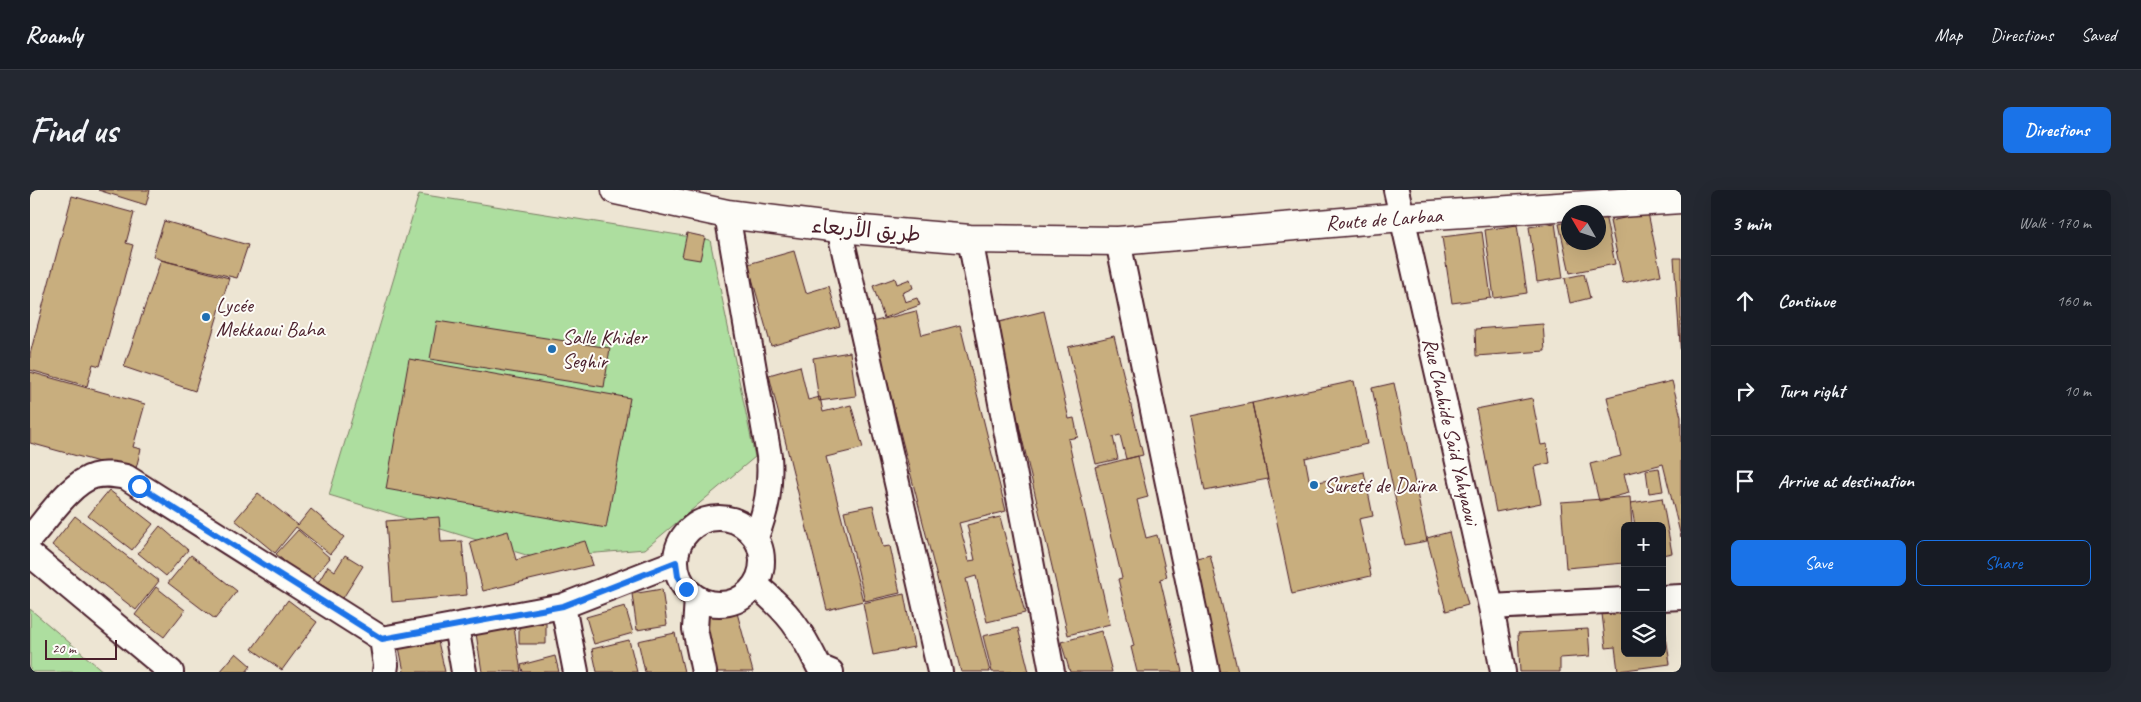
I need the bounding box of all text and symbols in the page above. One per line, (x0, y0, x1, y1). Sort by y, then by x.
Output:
text: Roamly (25, 20, 82, 50)
text: Map (1935, 24, 1962, 46)
text: Directions (1990, 24, 2053, 46)
text: Saved (2081, 24, 2116, 46)
button: Directions (2003, 107, 2111, 153)
text: Find us (30, 108, 117, 153)
street label: Route de Larbaa (1325, 202, 1445, 236)
north arrow (1561, 205, 1606, 250)
text: 3 min (1731, 210, 1771, 236)
street label: طريق الأربعاء (810, 211, 922, 248)
text: Walk · 170 m (2019, 213, 2091, 233)
icon: ahead (1731, 287, 1759, 315)
text: Continue (1778, 289, 1835, 313)
text: 160 m (2057, 291, 2091, 311)
place label: Lycée Mekkaoui Baha (216, 292, 326, 342)
marker: Lycée Mekkaoui Baha (200, 311, 212, 323)
place label: Salle Khider Seghir (562, 324, 648, 374)
street label: Rue Chahide Said Yahyaoui (1417, 335, 1486, 530)
marker: Salle Khider Seghir (546, 343, 558, 355)
icon: right (1731, 377, 1759, 405)
text: Turn right (1778, 379, 1845, 403)
text: 10 m (2064, 381, 2091, 401)
icon: arrive (1731, 467, 1759, 495)
text: Arrive at destination (1778, 469, 1914, 493)
place label: Sureté de Daïra (1324, 472, 1438, 498)
route start (128, 475, 151, 498)
marker: Sureté de Daïra (1308, 479, 1320, 491)
map controls (1621, 522, 1666, 657)
button: + (1621, 522, 1666, 567)
button: Save (1731, 540, 1906, 586)
button: Share (1916, 540, 2091, 586)
button: − (1621, 567, 1666, 612)
route end (675, 578, 698, 601)
button: layers (1621, 612, 1666, 657)
scale bar (45, 637, 118, 660)
text: 20 m (52, 640, 76, 657)

